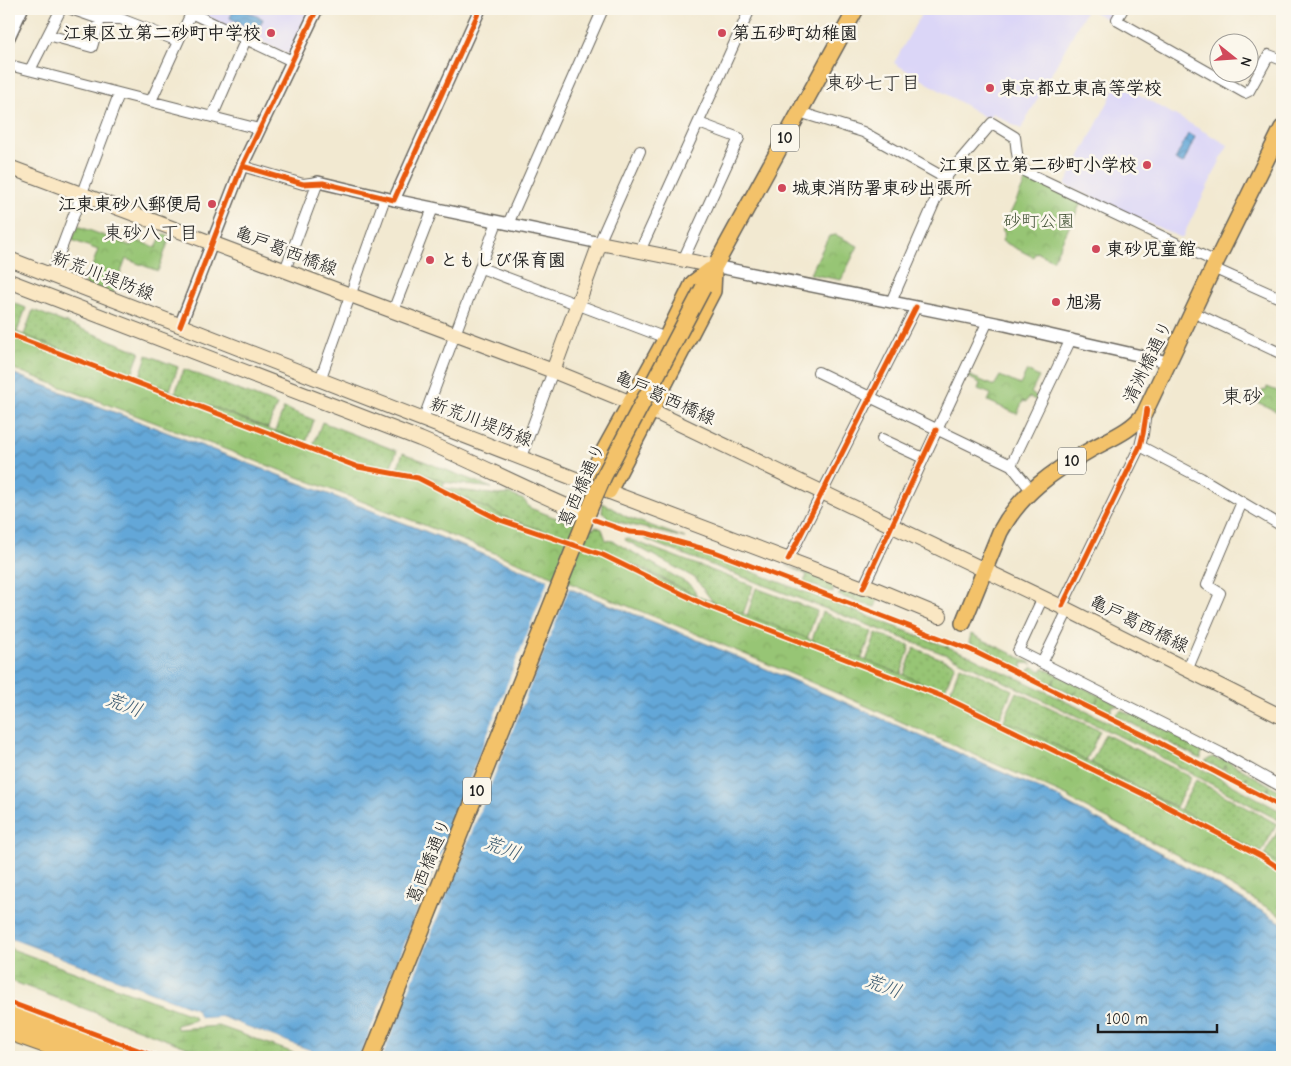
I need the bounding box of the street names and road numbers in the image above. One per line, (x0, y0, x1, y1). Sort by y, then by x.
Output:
road number: 10 (771, 125, 799, 152)
street label: 亀戸葛西橋線 (232, 222, 340, 280)
street label: 新荒川堤防線 (49, 247, 157, 305)
street label: 清洲橋通り (1119, 317, 1177, 407)
street label: 亀戸葛西橋線 (611, 366, 719, 430)
street label: 新荒川堤防線 (427, 393, 535, 451)
street label: 葛西橋通り (554, 440, 610, 530)
road number: 10 (1058, 448, 1086, 474)
street label: 亀戸葛西橋線 (1086, 591, 1192, 657)
road number: 10 (463, 778, 491, 804)
street label: 葛西橋通り (402, 815, 456, 907)

